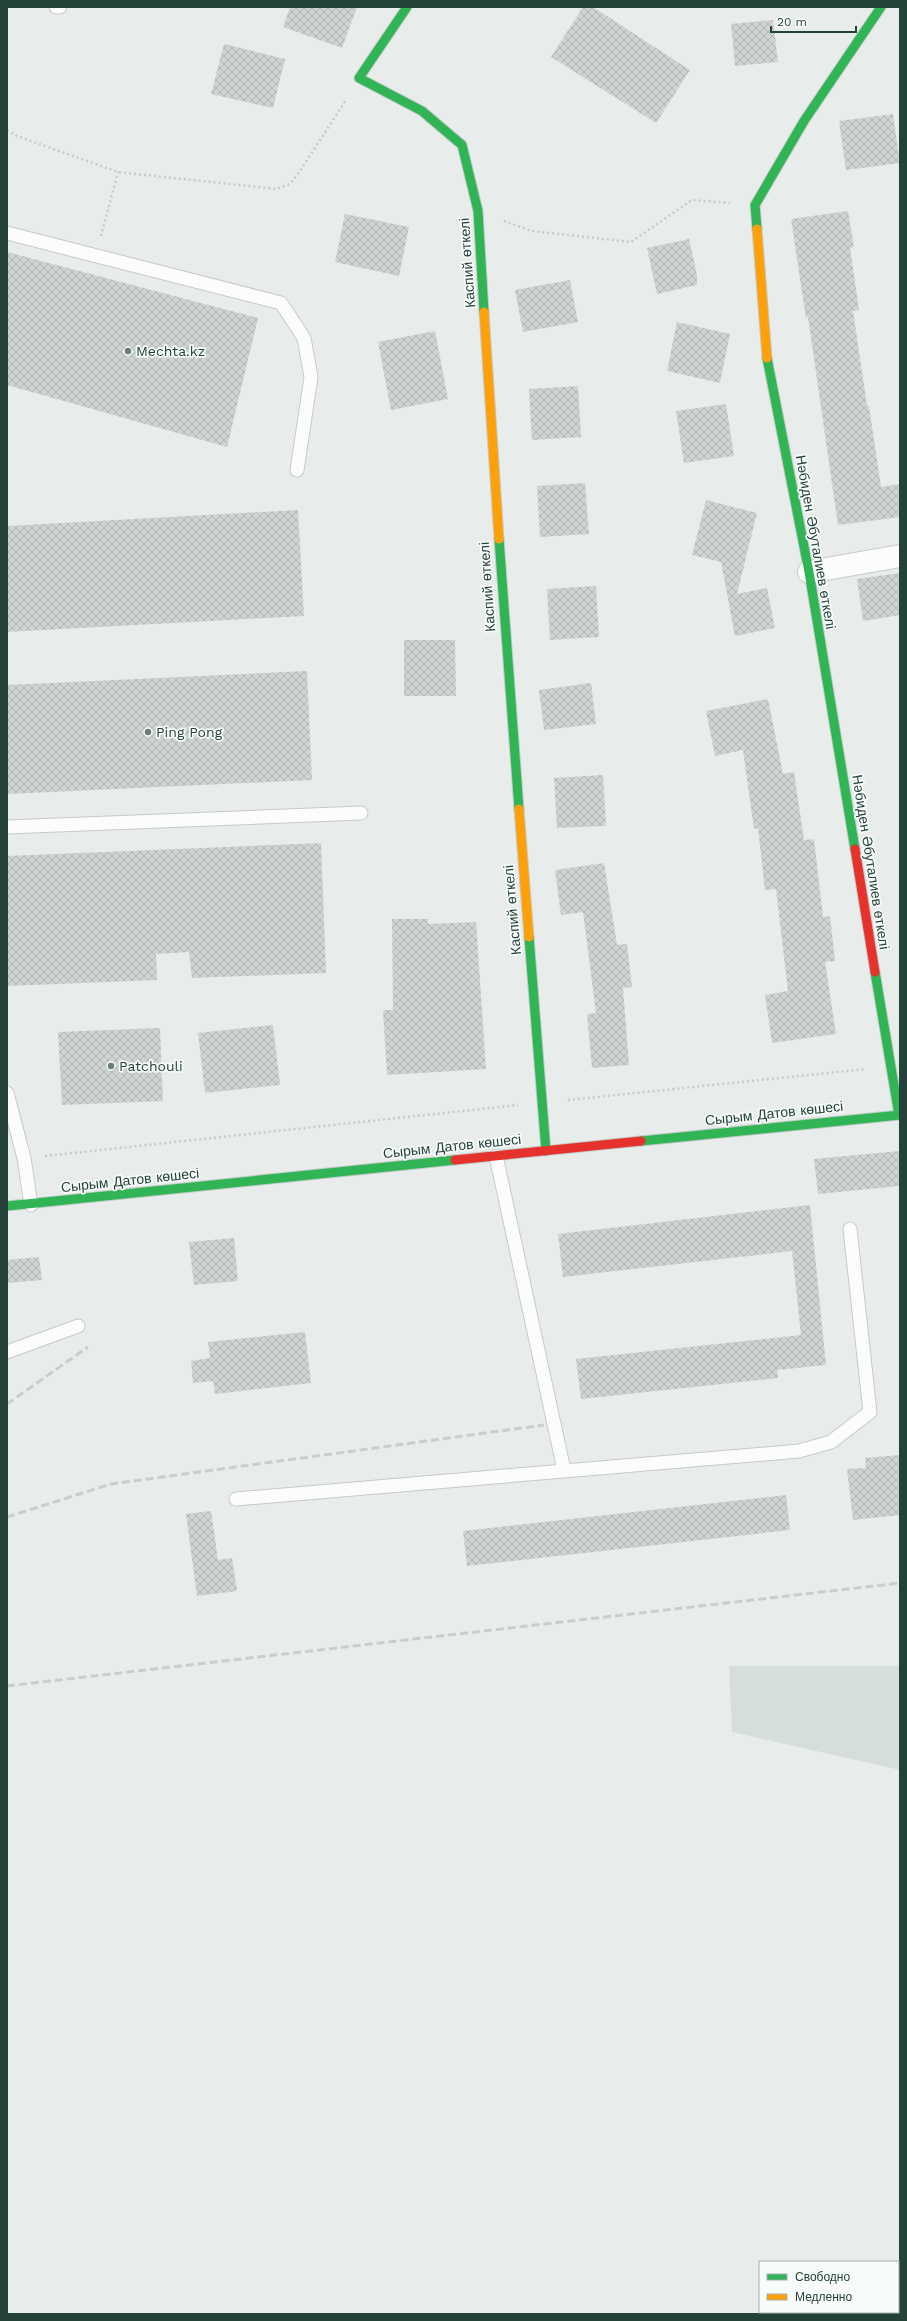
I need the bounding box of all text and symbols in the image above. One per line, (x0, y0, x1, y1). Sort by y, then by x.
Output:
scale bar (771, 8, 856, 34)
text: 20 m (777, 15, 807, 29)
street label: Каспий өткелі (456, 218, 478, 308)
place label: Mechta.kz (136, 343, 205, 359)
marker: Mechta.kz (123, 346, 133, 356)
street label: Нәбиден Әбуталиев өткелі (793, 454, 839, 630)
street label: Каспий өткелі (476, 542, 498, 632)
place label: Ping Pong (156, 724, 223, 740)
marker: Ping Pong (143, 727, 153, 737)
street label: Нәбиден Әбуталиев өткелі (849, 774, 893, 950)
street label: Каспий өткелі (500, 864, 524, 956)
place label: Patchouli (119, 1058, 183, 1074)
marker: Patchouli (106, 1061, 116, 1071)
street label: Сырым Датов көшесі (704, 1098, 844, 1128)
street label: Сырым Датов көшесі (382, 1131, 522, 1161)
street label: Сырым Датов көшесі (60, 1165, 200, 1195)
legend (759, 2261, 899, 2313)
text: Свободно (795, 2270, 850, 2284)
text: Медленно (795, 2290, 852, 2304)

